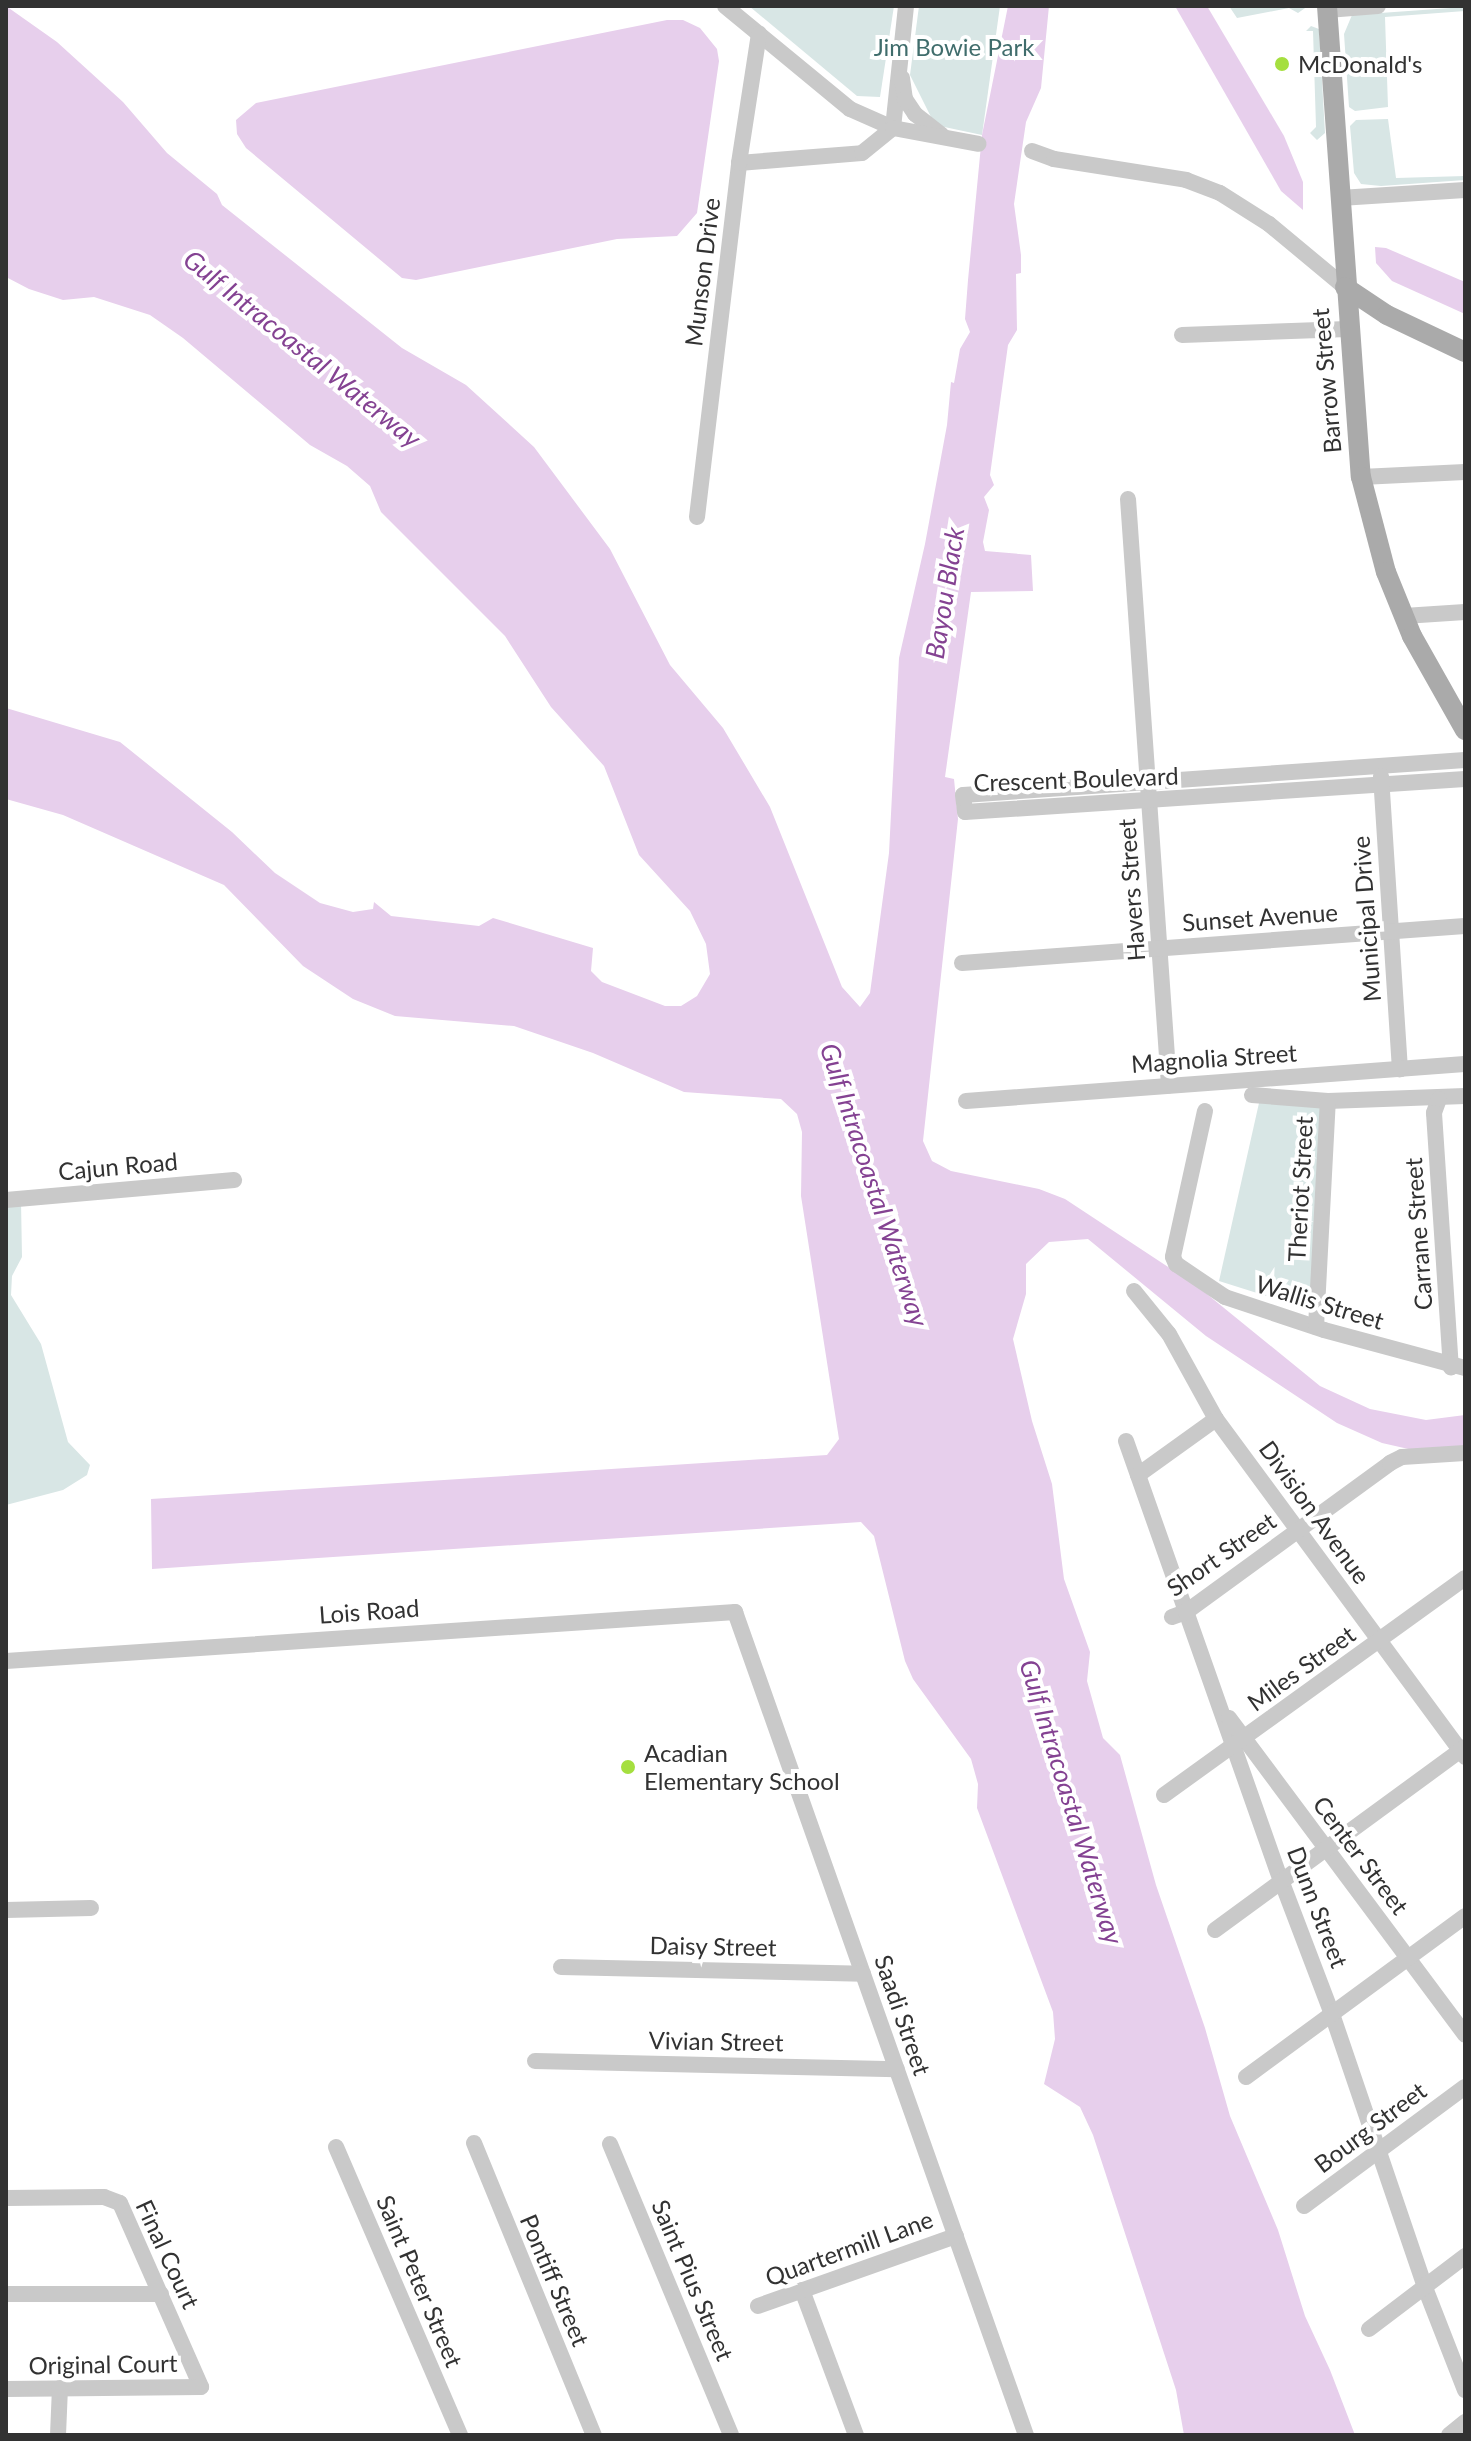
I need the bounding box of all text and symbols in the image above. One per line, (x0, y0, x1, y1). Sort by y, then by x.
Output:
park label: Jim Bowie Park (874, 33, 1034, 61)
place label: McDonald's (1298, 50, 1422, 78)
marker: McDonald's (1273, 55, 1291, 73)
street label: Munson Drive (679, 196, 725, 348)
water label: Gulf Intracoastal Waterway (177, 243, 427, 455)
street label: Barrow Street (1305, 307, 1347, 455)
water label: Bayou Black (919, 525, 971, 661)
street label: Crescent Boulevard (973, 761, 1179, 797)
street label: Havers Street (1112, 818, 1150, 962)
street label: Municipal Drive (1346, 835, 1386, 1003)
street label: Sunset Avenue (1181, 897, 1339, 937)
street label: Magnolia Street (1130, 1038, 1298, 1078)
water label: Gulf Intracoastal Waterway (813, 1039, 935, 1331)
street label: Theriot Street (1282, 1115, 1318, 1263)
street label: Cajun Road (57, 1146, 179, 1186)
street label: Carrane Street (1398, 1157, 1438, 1311)
street label: Wallis Street (1253, 1269, 1387, 1335)
street label: Division Avenue (1253, 1435, 1377, 1589)
street label: Short Street (1161, 1506, 1281, 1602)
street label: Lois Road (318, 1593, 420, 1629)
street label: Miles Street (1242, 1619, 1360, 1717)
water label: Gulf Intracoastal Waterway (1013, 1656, 1129, 1948)
place label: Acadian Elementary School (644, 1739, 840, 1795)
marker: Acadian Elementary School (619, 1758, 637, 1776)
street label: Center Street (1307, 1790, 1415, 1920)
street label: Dunn Street (1282, 1842, 1354, 1972)
street label: Daisy Street (649, 1930, 777, 1962)
street label: Saadi Street (869, 1951, 937, 2079)
street label: Vivian Street (648, 2025, 784, 2057)
street label: Bourg Street (1308, 2076, 1432, 2178)
street label: Saint Peter Street (371, 2191, 469, 2371)
street label: Final Court (130, 2195, 206, 2313)
street label: Saint Pius Street (646, 2195, 740, 2365)
street label: Quartermill Lane (761, 2204, 937, 2292)
street label: Pontiff Street (514, 2210, 596, 2350)
street label: Original Court (28, 2348, 178, 2380)

